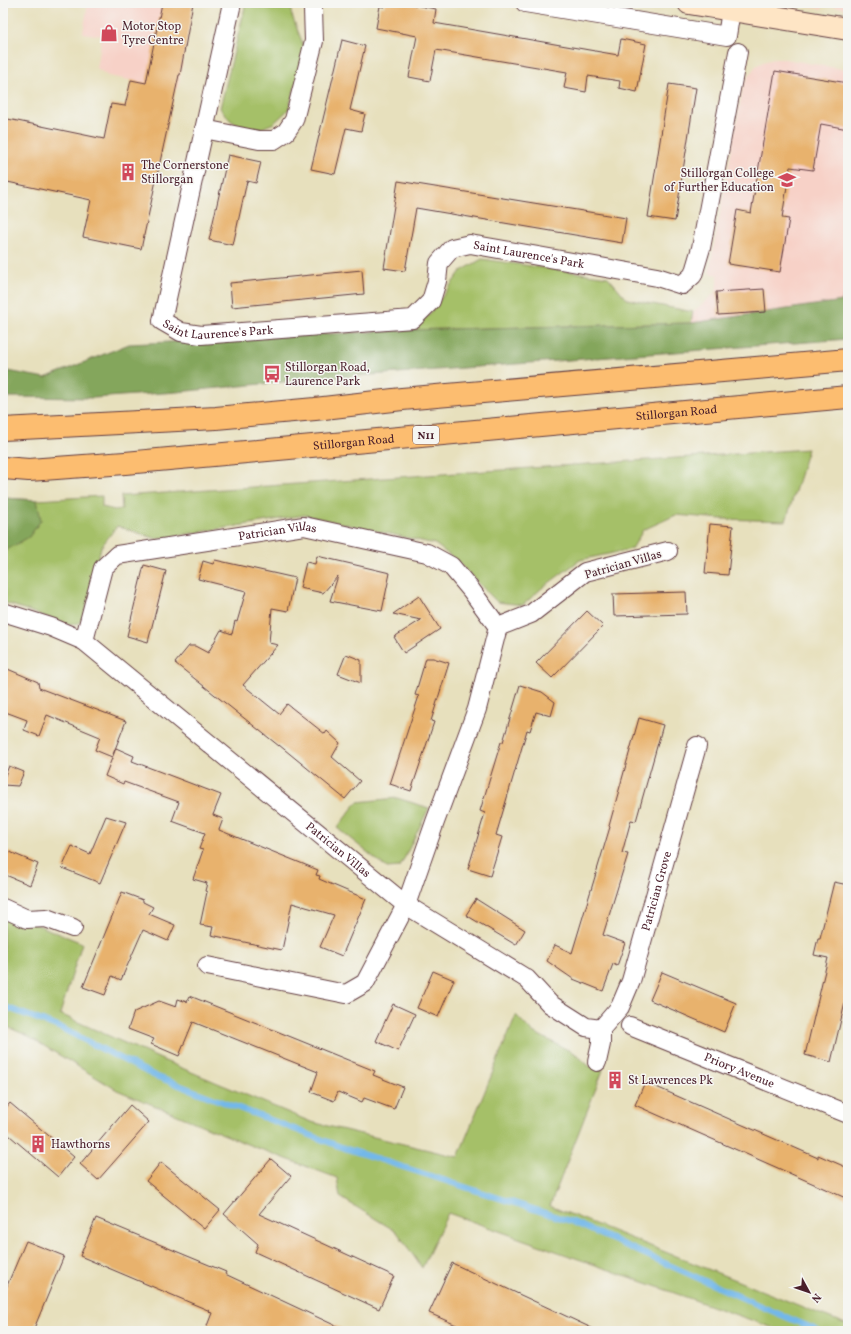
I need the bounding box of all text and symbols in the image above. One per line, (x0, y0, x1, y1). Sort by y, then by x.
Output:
place label: Motor Stop Tyre Centre (122, 19, 184, 49)
shop icon: Motor Stop Tyre Centre (99, 23, 119, 43)
place label: The Cornerstone Stillorgan (141, 158, 229, 188)
building icon: The Cornerstone Stillorgan (118, 162, 138, 182)
place label: Stillorgan College of Further Education (664, 166, 774, 196)
school or university icon: Stillorgan College of Further Education (777, 170, 797, 190)
street label: Saint Laurence's Park (472, 238, 586, 273)
street label: Saint Laurence's Park (159, 316, 275, 344)
place label: Stillorgan Road, Laurence Park (285, 360, 370, 390)
bus stop icon: Stillorgan Road, Laurence Park (262, 364, 282, 384)
street label: Stillorgan Road (635, 402, 718, 425)
road number: N11 (413, 426, 439, 444)
street label: Stillorgan Road (312, 431, 396, 455)
street label: Patrician Villas (237, 519, 318, 545)
street label: Patrician Villas (583, 546, 664, 584)
street label: Patrician Villas (302, 819, 373, 882)
street label: Patrician Grove (638, 849, 676, 933)
street label: Priory Avenue (701, 1050, 777, 1093)
building icon: St Lawrences Pk (605, 1070, 625, 1090)
place label: St Lawrences Pk (628, 1073, 713, 1089)
building icon: Hawthorns (28, 1134, 48, 1154)
place label: Hawthorns (51, 1137, 110, 1153)
north arrow (789, 1272, 829, 1312)
text: N (807, 1290, 824, 1305)

